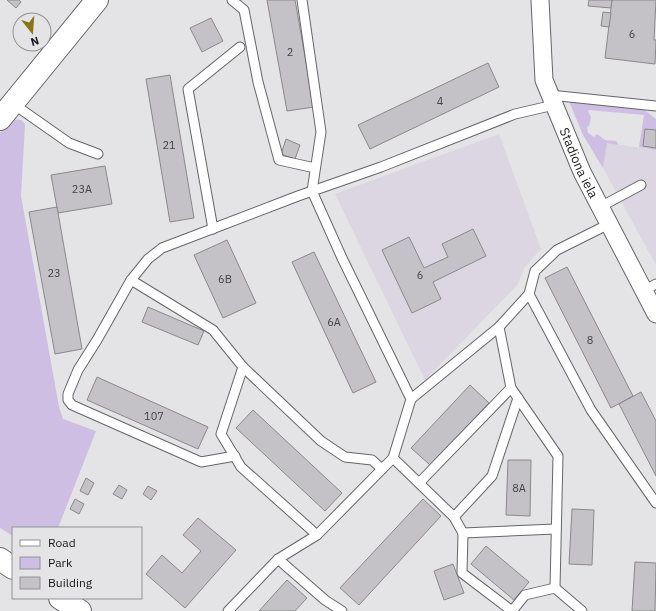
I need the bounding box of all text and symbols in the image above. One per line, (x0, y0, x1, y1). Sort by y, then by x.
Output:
north arrow (12, 12, 52, 52)
house number: 6 (629, 27, 635, 41)
text: N (29, 34, 41, 49)
house number: 2 (287, 45, 293, 59)
house number: 4 (437, 94, 444, 108)
street label: Stadiona iela (556, 125, 603, 201)
house number: 21 (162, 138, 176, 152)
house number: 23A (72, 182, 92, 196)
house number: 23 (47, 266, 61, 280)
house number: 6 (417, 268, 423, 282)
house number: 6B (218, 272, 232, 286)
house number: 6A (327, 315, 341, 329)
house number: 8 (587, 333, 593, 347)
house number: 107 (144, 409, 164, 423)
house number: 8A (512, 481, 526, 495)
legend (12, 527, 142, 599)
text: Road (48, 535, 76, 550)
text: Park (48, 555, 73, 570)
text: Building (48, 575, 93, 590)

